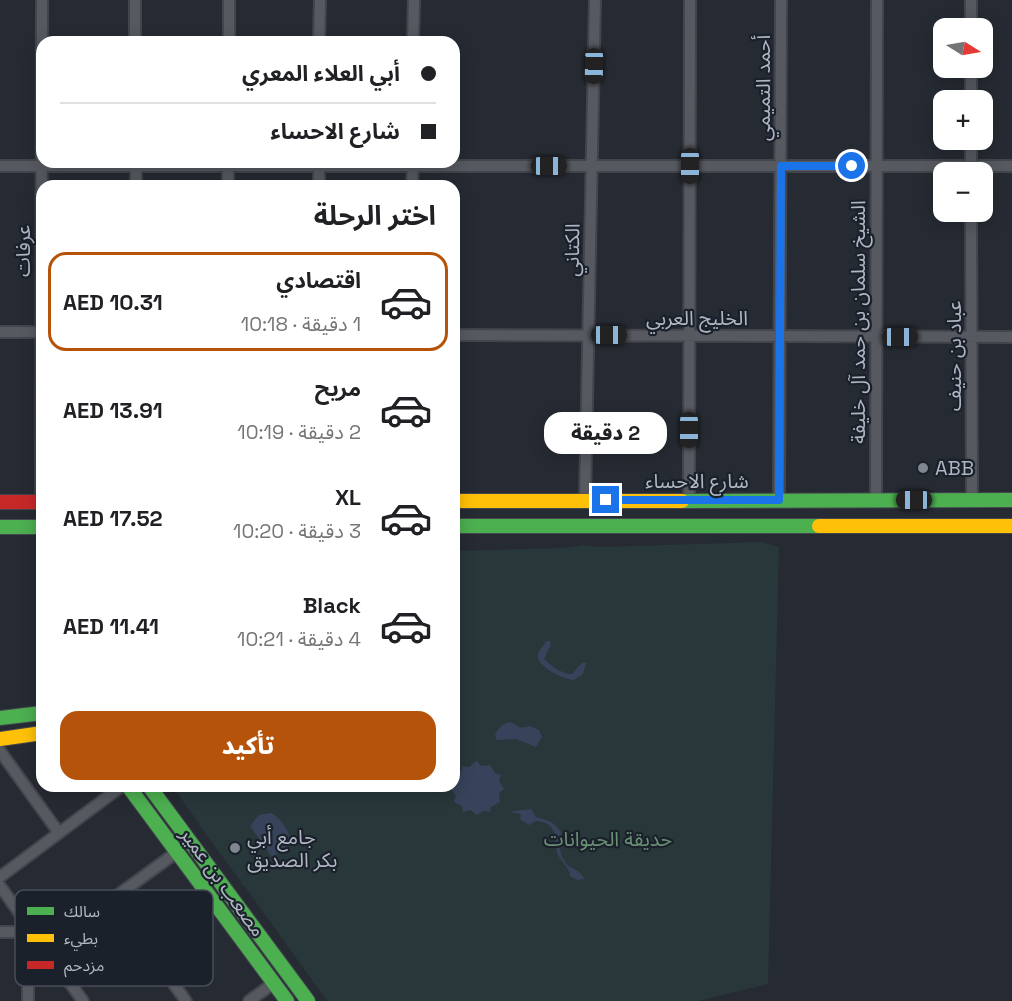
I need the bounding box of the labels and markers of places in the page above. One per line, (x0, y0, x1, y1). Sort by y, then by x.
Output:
place label: ABB (935, 455, 974, 481)
marker: ABB (916, 461, 930, 475)
place label: جامع أبي بكر الصديق (247, 824, 337, 873)
marker: جامع أبي بكر الصديق (228, 841, 242, 855)

